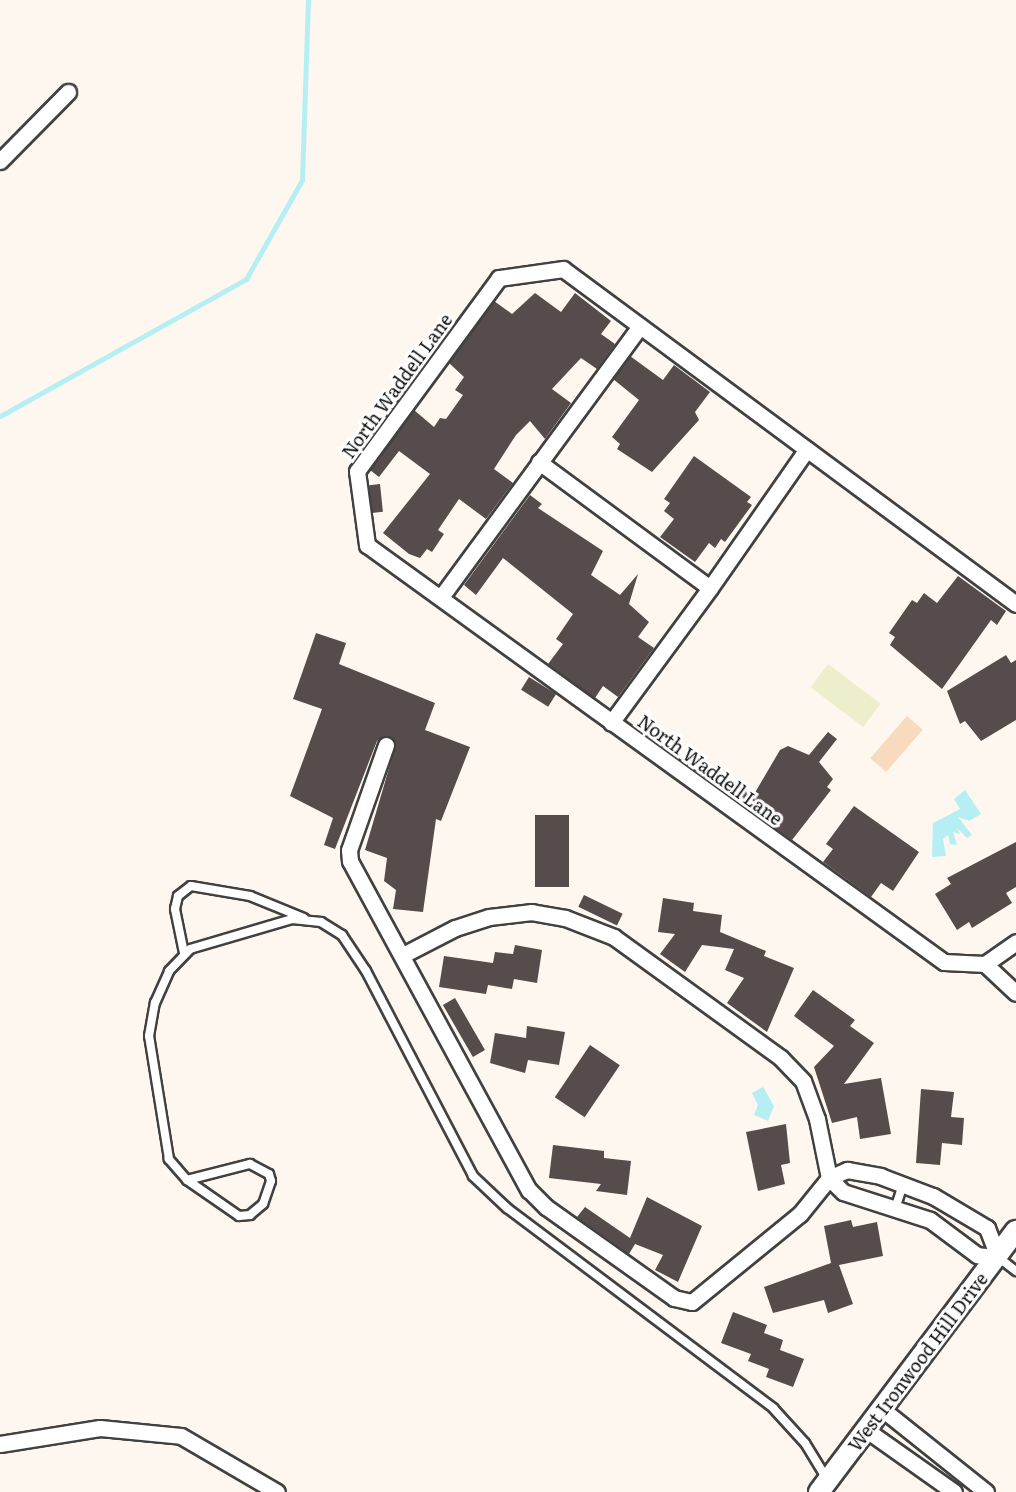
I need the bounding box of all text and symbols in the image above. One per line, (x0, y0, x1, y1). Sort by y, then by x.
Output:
street label: North Waddell Lane (337, 310, 457, 462)
street label: North Waddell Lane (634, 710, 786, 830)
street label: West Ironwood Hill Drive (844, 1268, 992, 1456)

